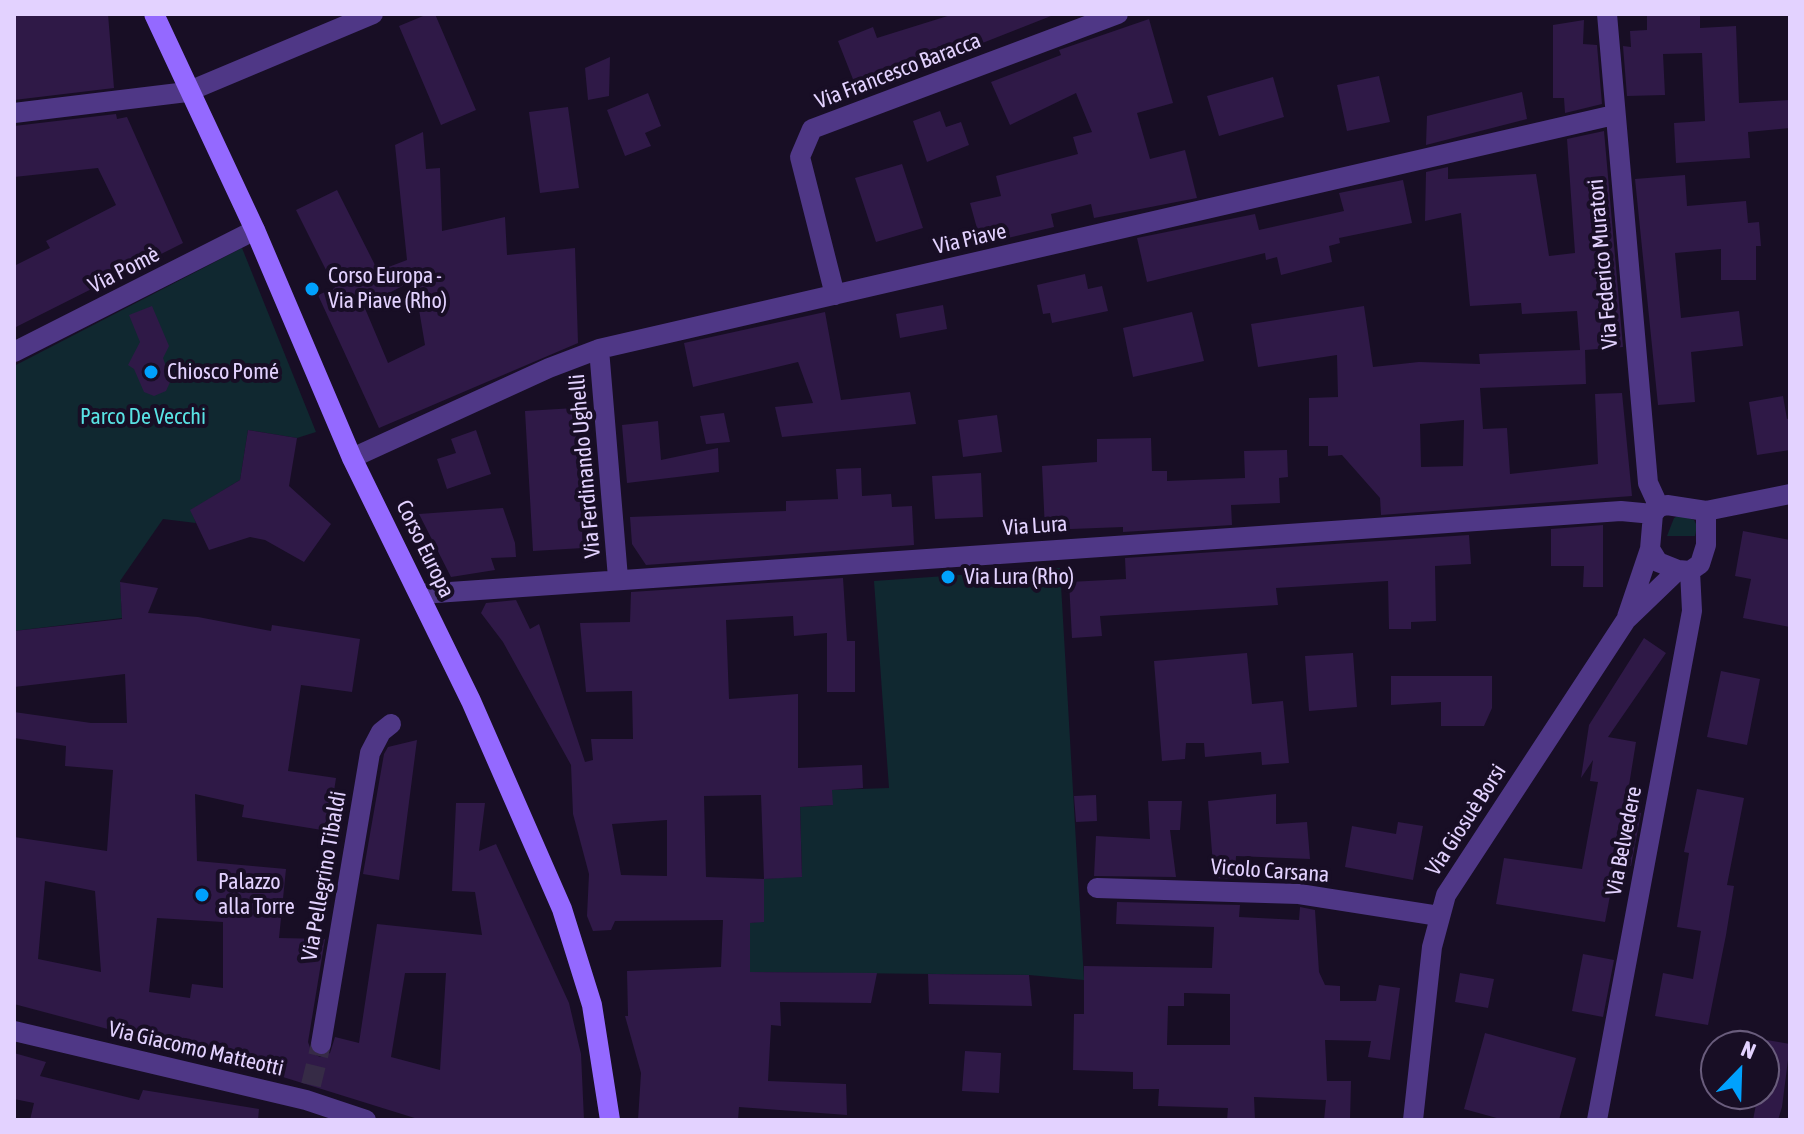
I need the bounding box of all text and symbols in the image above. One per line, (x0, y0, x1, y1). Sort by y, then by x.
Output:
street label: Via Francesco Baracca (811, 27, 985, 115)
street label: Via Federico Muratori (1582, 178, 1624, 350)
street label: Via Piave (931, 218, 1009, 260)
street label: Via Pomè (84, 241, 164, 299)
place label: Corso Europa - Via Piave (Rho) (328, 263, 447, 314)
marker: Corso Europa - Via Piave (Rho) (303, 280, 321, 298)
place label: Chiosco Pomé (167, 359, 279, 385)
marker: Chiosco Pomé (142, 363, 160, 381)
street label: Via Ferdinando Ughelli (564, 373, 606, 559)
park label: Parco De Vecchi (80, 404, 206, 430)
street label: Corso Europa (390, 496, 460, 602)
street label: Via Lura (1002, 511, 1068, 541)
place label: Via Lura (Rho) (964, 564, 1074, 590)
marker: Via Lura (Rho) (939, 568, 957, 586)
street label: Via Giosuè Borsi (1420, 759, 1512, 881)
street label: Via Belvedere (1600, 784, 1648, 898)
street label: Via Pellegrino Tibaldi (296, 789, 352, 963)
street label: Vicolo Carsana (1210, 854, 1330, 888)
place label: Palazzo alla Torre (218, 869, 295, 920)
marker: Palazzo alla Torre (193, 886, 211, 904)
street label: Via Giacomo Matteotti (106, 1016, 286, 1082)
north arrow (1700, 1030, 1780, 1110)
text: N (1738, 1035, 1760, 1064)

